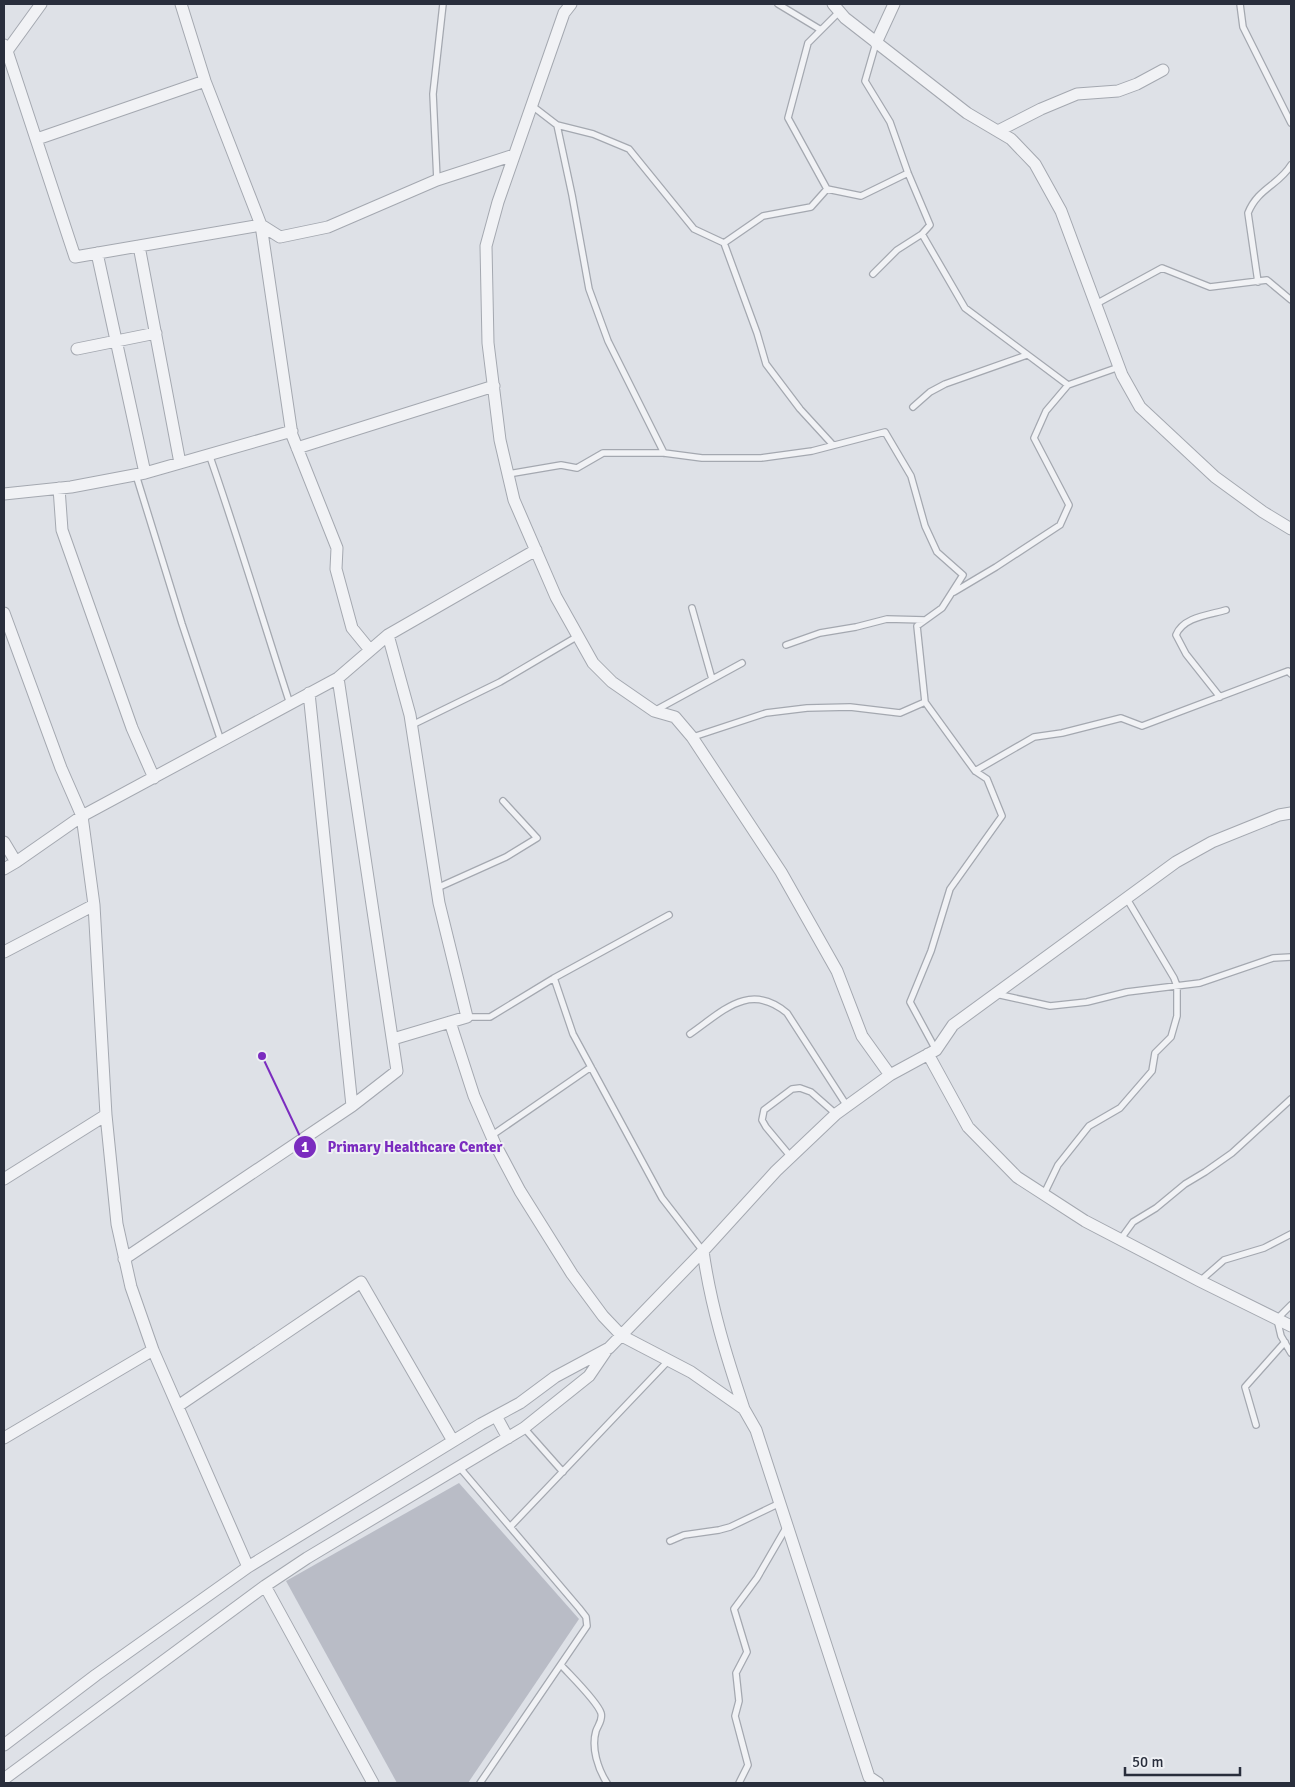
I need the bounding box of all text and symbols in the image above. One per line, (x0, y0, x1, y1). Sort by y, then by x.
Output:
callout: Primary Healthcare Center (293, 1132, 513, 1162)
text: 1 (301, 1138, 309, 1156)
text: Primary Healthcare Center (327, 1138, 503, 1156)
scale bar (1125, 1744, 1240, 1776)
text: 50 m (1132, 1753, 1163, 1771)

